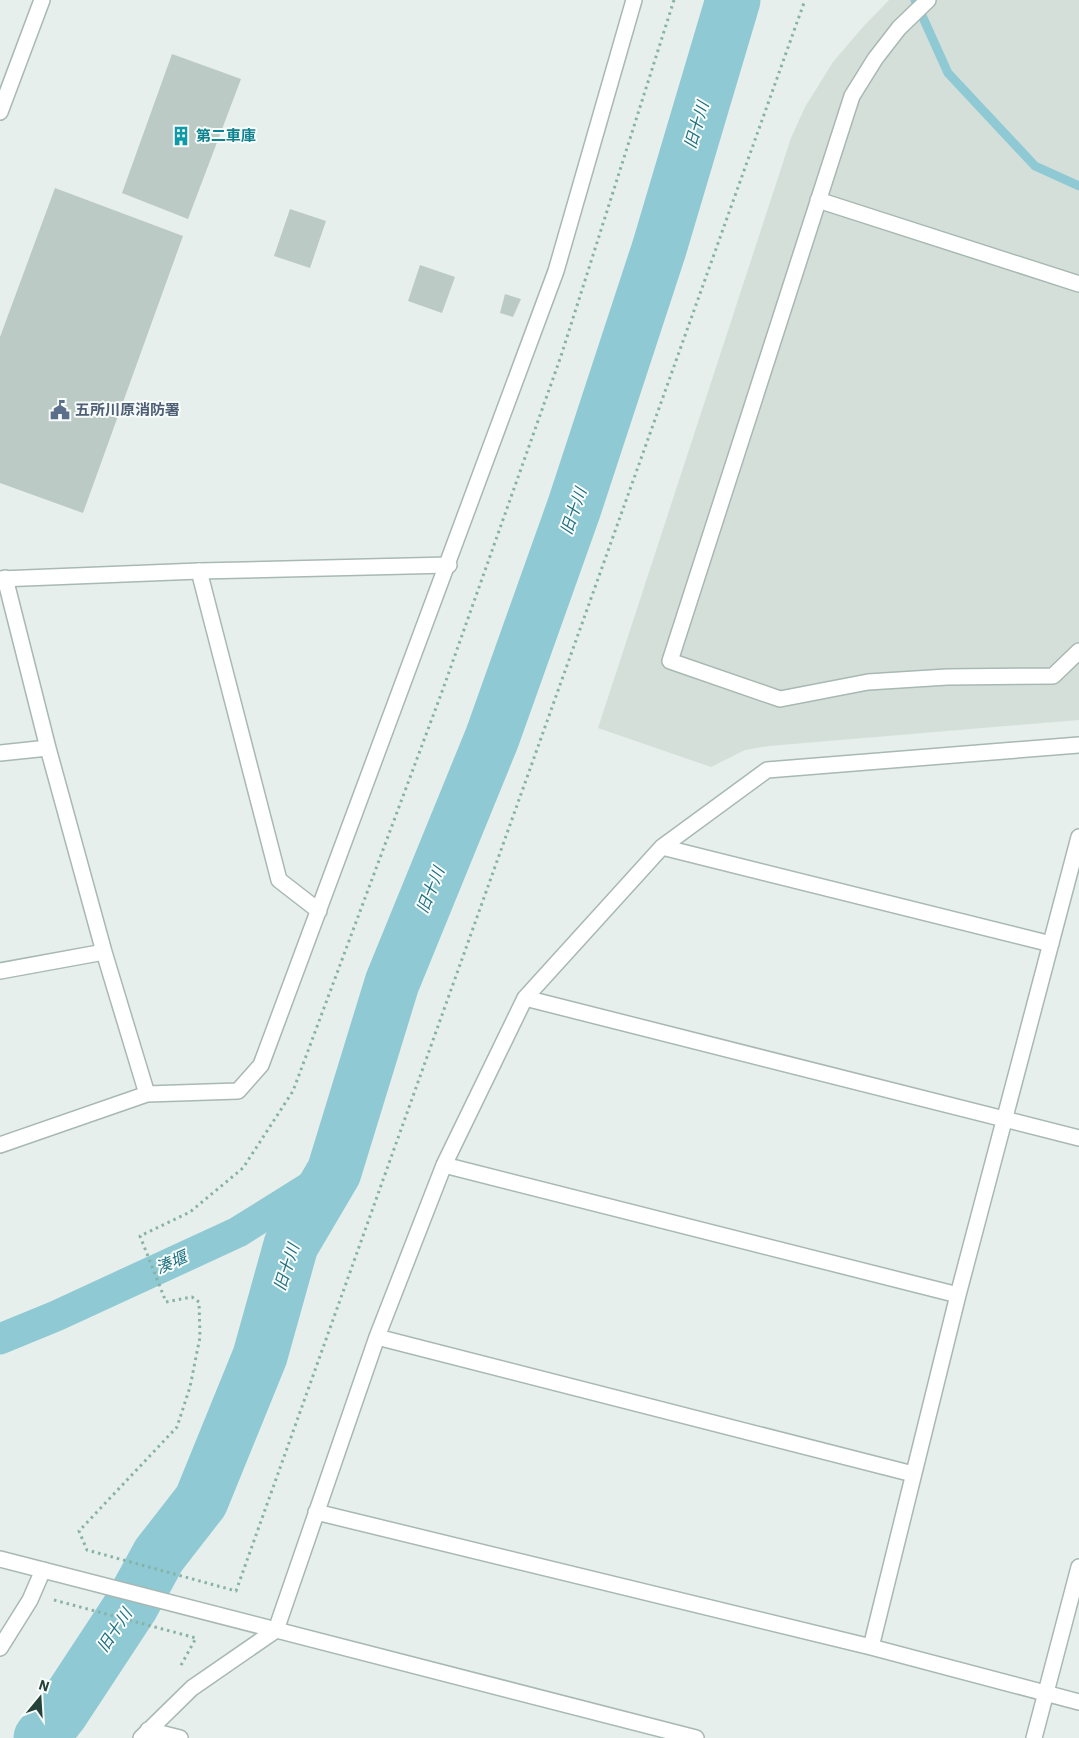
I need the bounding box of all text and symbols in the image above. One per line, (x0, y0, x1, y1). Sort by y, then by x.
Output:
water label: 旧十川 (679, 97, 713, 151)
building icon: 第二車庫 (170, 125, 192, 147)
place label: 第二車庫 (196, 126, 256, 145)
public building icon: 五所川原消防署 (49, 399, 71, 421)
place label: 五所川原消防署 (75, 400, 180, 419)
water label: 旧十川 (556, 483, 591, 537)
water label: 旧十川 (412, 862, 449, 916)
water label: 旧十川 (269, 1239, 304, 1293)
water label: 湊堰 (152, 1245, 192, 1278)
water label: 旧十川 (92, 1603, 137, 1655)
north arrow (15, 1673, 65, 1723)
text: N (36, 1676, 52, 1696)

